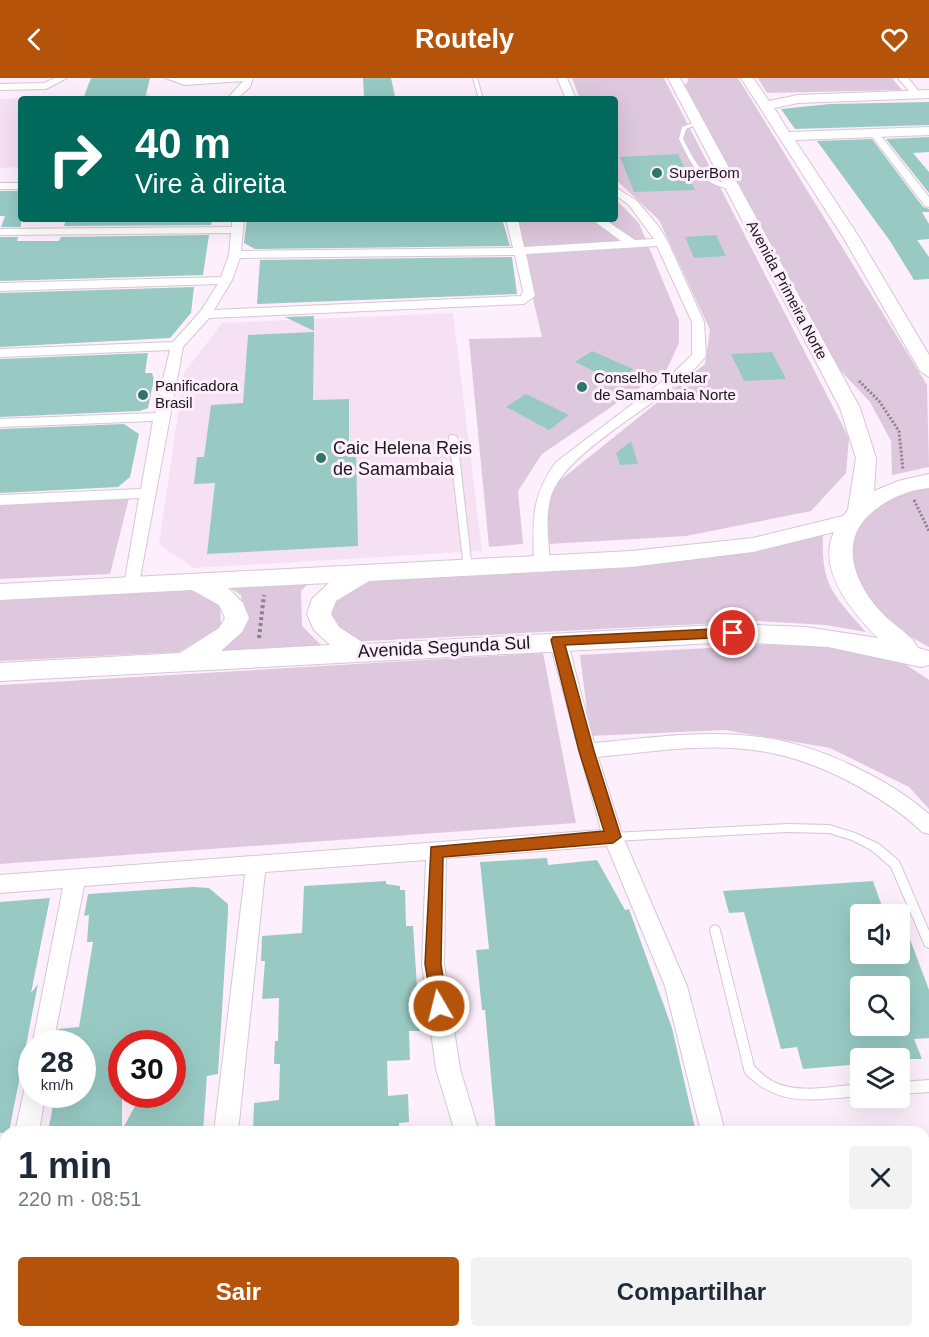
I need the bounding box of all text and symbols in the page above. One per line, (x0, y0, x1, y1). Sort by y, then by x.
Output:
icon: back (18, 23, 51, 56)
icon: heart (878, 23, 911, 56)
text: Routely (415, 24, 514, 54)
icon: right (36, 120, 114, 198)
text: 40 m (135, 120, 231, 167)
place label: SuperBom (669, 164, 740, 181)
marker: SuperBom (650, 166, 664, 180)
text: Vire à direita (135, 169, 286, 199)
street label: Avenida Primeira Norte (744, 217, 831, 362)
place label: Conselho Tutelar de Samambaia Norte (594, 369, 736, 403)
place label: Panificadora Brasil (155, 377, 239, 411)
marker: Conselho Tutelar de Samambaia Norte (575, 380, 589, 394)
marker: Panificadora Brasil (136, 388, 150, 402)
place label: Caic Helena Reis de Samambaia (333, 438, 472, 479)
marker: Caic Helena Reis de Samambaia (314, 451, 328, 465)
pin (707, 607, 758, 658)
icon: arrive (716, 616, 749, 649)
street label: Avenida Segunda Sul (357, 632, 531, 662)
map controls (850, 904, 910, 1108)
button: sound (850, 904, 910, 964)
position arrow (407, 974, 471, 1038)
button: search (850, 976, 910, 1036)
speed limit sign: 30 (108, 1030, 186, 1108)
text: 28 (40, 1045, 74, 1078)
button: layers (850, 1048, 910, 1108)
text: km/h (41, 1076, 73, 1093)
text: 1 min (18, 1145, 112, 1186)
button: close (849, 1146, 912, 1209)
text: 220 m · 08:51 (18, 1188, 141, 1210)
button: Sair (18, 1257, 459, 1326)
button: Compartilhar (471, 1257, 912, 1326)

